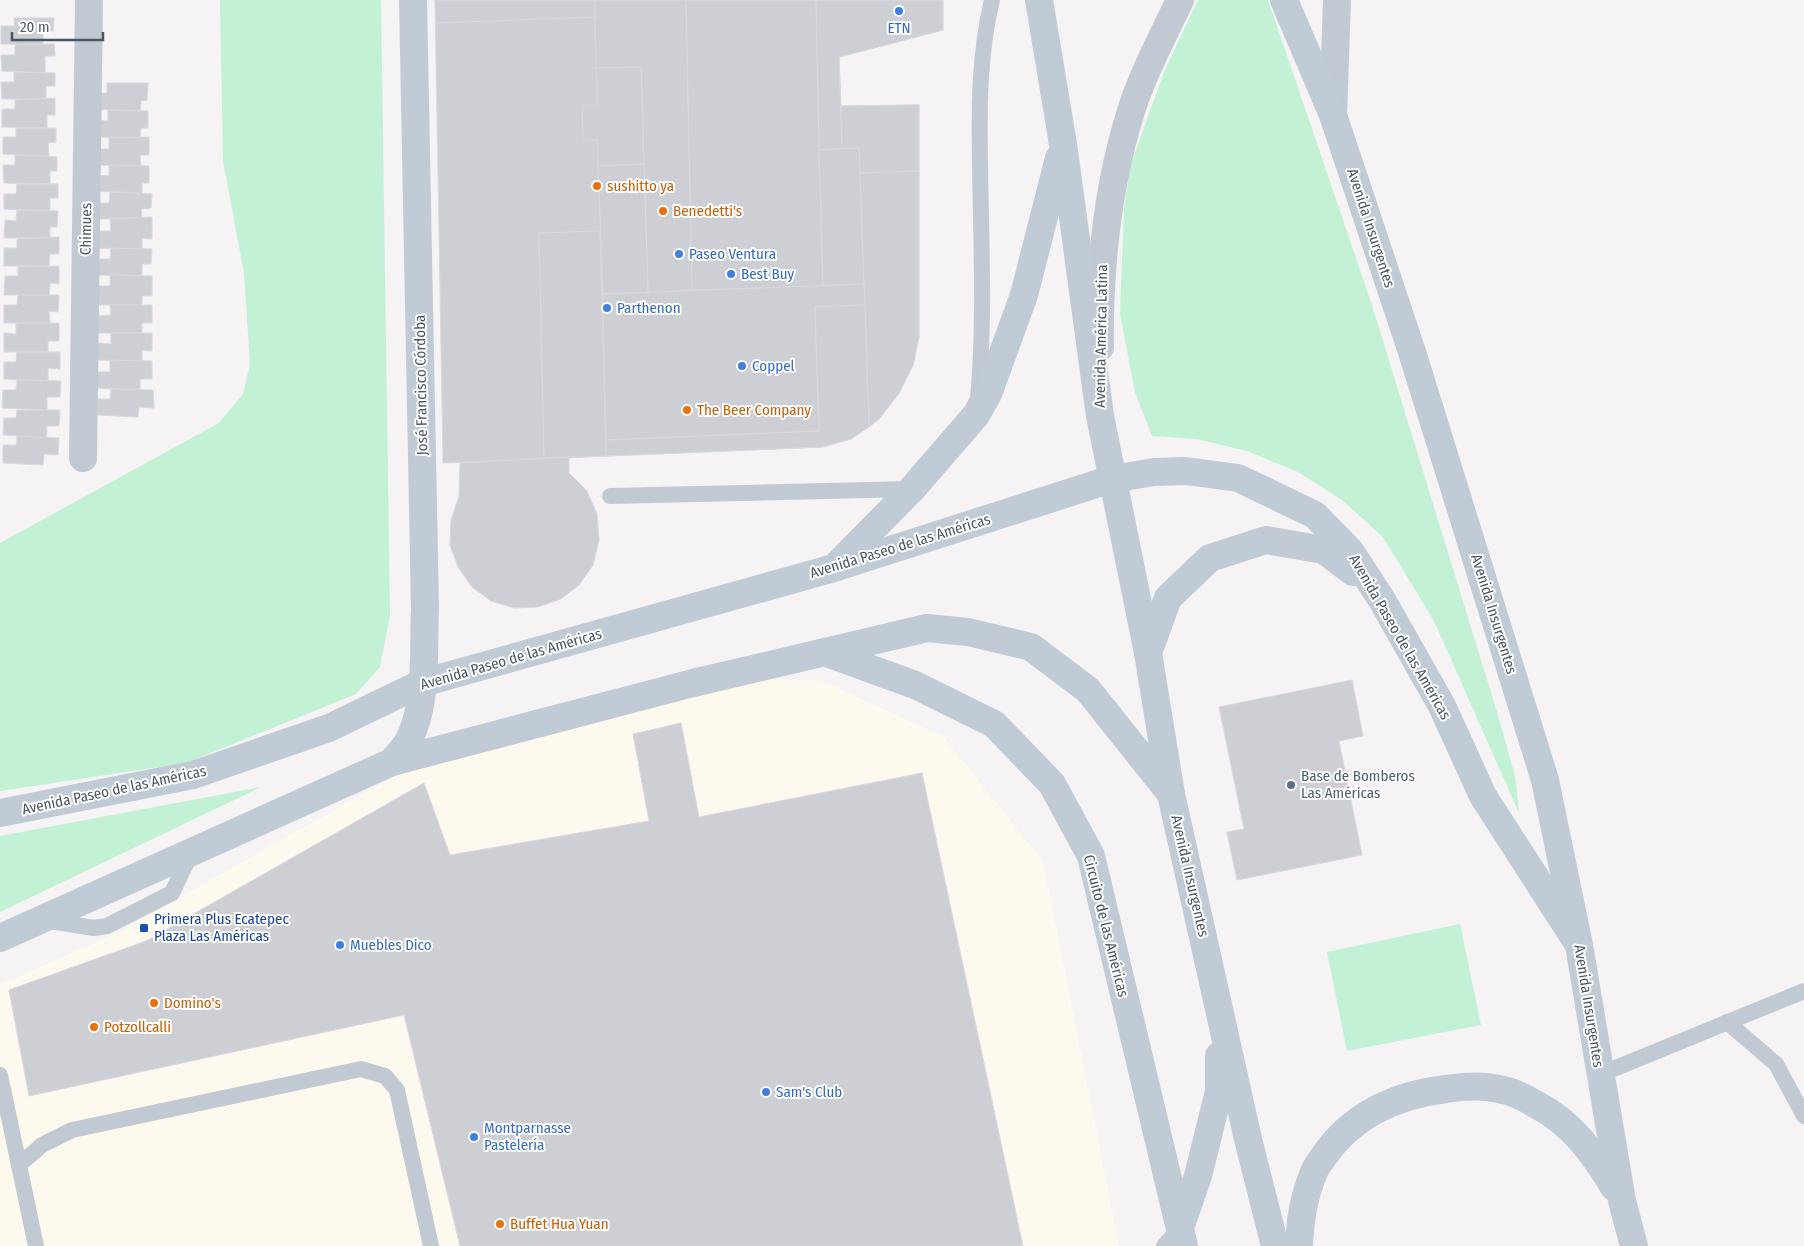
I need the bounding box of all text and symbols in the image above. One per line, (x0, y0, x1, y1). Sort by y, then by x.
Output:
marker: ETN (893, 5, 905, 17)
scale bar (12, 10, 104, 42)
text: 20 m (20, 18, 50, 36)
place label: ETN (887, 19, 911, 37)
street label: Avenida Insurgentes (1343, 166, 1399, 290)
place label: sushitto ya (607, 177, 674, 195)
marker: sushitto ya (591, 180, 603, 192)
place label: Benedetti's (673, 202, 742, 220)
street label: Chimues (77, 203, 95, 255)
marker: Benedetti's (657, 205, 669, 217)
place label: Paseo Ventura (689, 245, 776, 263)
marker: Paseo Ventura (673, 248, 685, 260)
street label: Avenida América Latina (1091, 264, 1111, 408)
place label: Best Buy (741, 265, 795, 283)
marker: Best Buy (725, 268, 737, 280)
place label: Parthenon (617, 299, 681, 317)
marker: Parthenon (601, 302, 613, 314)
street label: José Francisco Córdoba (411, 315, 431, 455)
place label: Coppel (752, 357, 795, 375)
marker: Coppel (736, 360, 748, 372)
place label: The Beer Company (697, 401, 811, 419)
marker: The Beer Company (681, 404, 693, 416)
street label: Avenida Paseo de las Américas (808, 510, 992, 582)
street label: Avenida Paseo de las Américas (1345, 551, 1455, 723)
street label: Avenida Insurgentes (1467, 552, 1521, 676)
street label: Avenida Paseo de las Américas (418, 624, 604, 694)
street label: Avenida Paseo de las Américas (20, 762, 208, 818)
place label: Base de Bomberos Las Américas (1301, 767, 1415, 802)
marker: Base de Bomberos Las Américas (1285, 779, 1297, 791)
street label: Avenida Insurgentes (1167, 813, 1213, 939)
street label: Circuito de las Américas (1080, 853, 1132, 999)
place label: Primera Plus Ecatepec Plaza Las Américas (154, 910, 289, 945)
marker: Primera Plus Ecatepec Plaza Las Américas (138, 922, 150, 934)
place label: Muebles Dico (350, 936, 432, 954)
marker: Muebles Dico (334, 939, 346, 951)
street label: Avenida Insurgentes (1570, 943, 1608, 1069)
place label: Domino's (164, 994, 221, 1012)
marker: Domino's (148, 997, 160, 1009)
place label: Potzollcalli (104, 1018, 171, 1036)
marker: Potzollcalli (88, 1021, 100, 1033)
place label: Sam's Club (776, 1083, 842, 1101)
marker: Sam's Club (760, 1086, 772, 1098)
place label: Montparnasse Pastelería (484, 1119, 571, 1154)
marker: Montparnasse Pastelería (468, 1131, 480, 1143)
place label: Buffet Hua Yuan (510, 1215, 609, 1233)
marker: Buffet Hua Yuan (494, 1218, 506, 1230)

